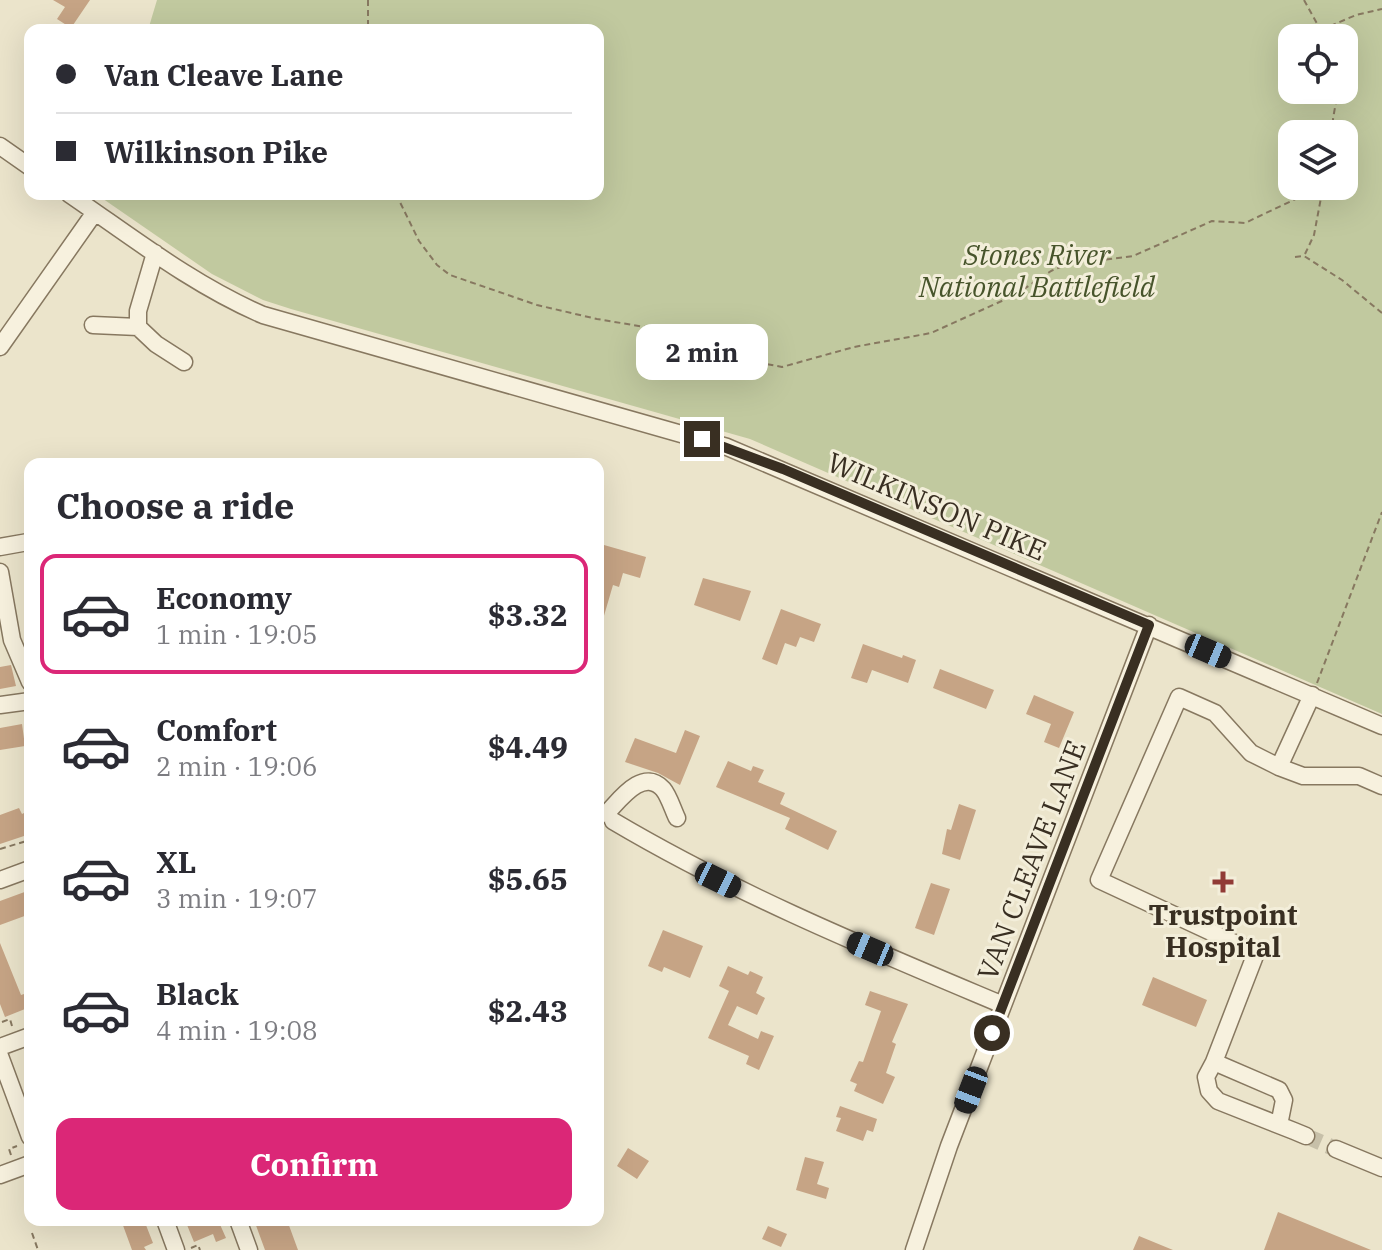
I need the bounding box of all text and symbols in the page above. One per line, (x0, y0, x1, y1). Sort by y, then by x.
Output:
map controls (1278, 24, 1358, 200)
button: locate (1278, 24, 1358, 104)
text: Van Cleave Lane (104, 55, 343, 94)
button: layers (1278, 120, 1358, 200)
text: Wilkinson Pike (104, 132, 328, 171)
park label: Stones River National Battlefield (918, 236, 1156, 305)
callout: 2 min (636, 323, 768, 379)
text: 2 min (666, 335, 738, 369)
route end (684, 421, 720, 457)
street label: WILKINSON PIKE (822, 443, 1052, 569)
text: Choose a ride (56, 482, 295, 529)
icon: car (60, 578, 132, 650)
text: Economy (156, 578, 292, 617)
text: $3.32 (488, 595, 568, 634)
text: 1 min · 19:05 (156, 617, 318, 651)
car (1181, 631, 1235, 671)
icon: car (60, 710, 132, 782)
text: Comfort (156, 710, 277, 749)
text: $4.49 (488, 727, 568, 766)
street label: VAN CLEAVE LANE (968, 735, 1094, 985)
text: 2 min · 19:06 (156, 749, 318, 783)
icon: car (60, 842, 132, 914)
text: XL (156, 842, 196, 881)
text: $5.65 (488, 859, 568, 898)
car (691, 859, 745, 901)
marker: Trustpoint Hospital (1212, 871, 1234, 893)
text: 3 min · 19:07 (156, 881, 318, 915)
place label: Trustpoint Hospital (1149, 896, 1297, 965)
car (843, 929, 897, 969)
icon: car (60, 974, 132, 1046)
text: Black (156, 974, 239, 1013)
text: $2.43 (488, 991, 568, 1030)
text: 4 min · 19:08 (156, 1013, 318, 1047)
route start (974, 1015, 1010, 1051)
car (951, 1063, 991, 1117)
button: Confirm (56, 1118, 572, 1210)

